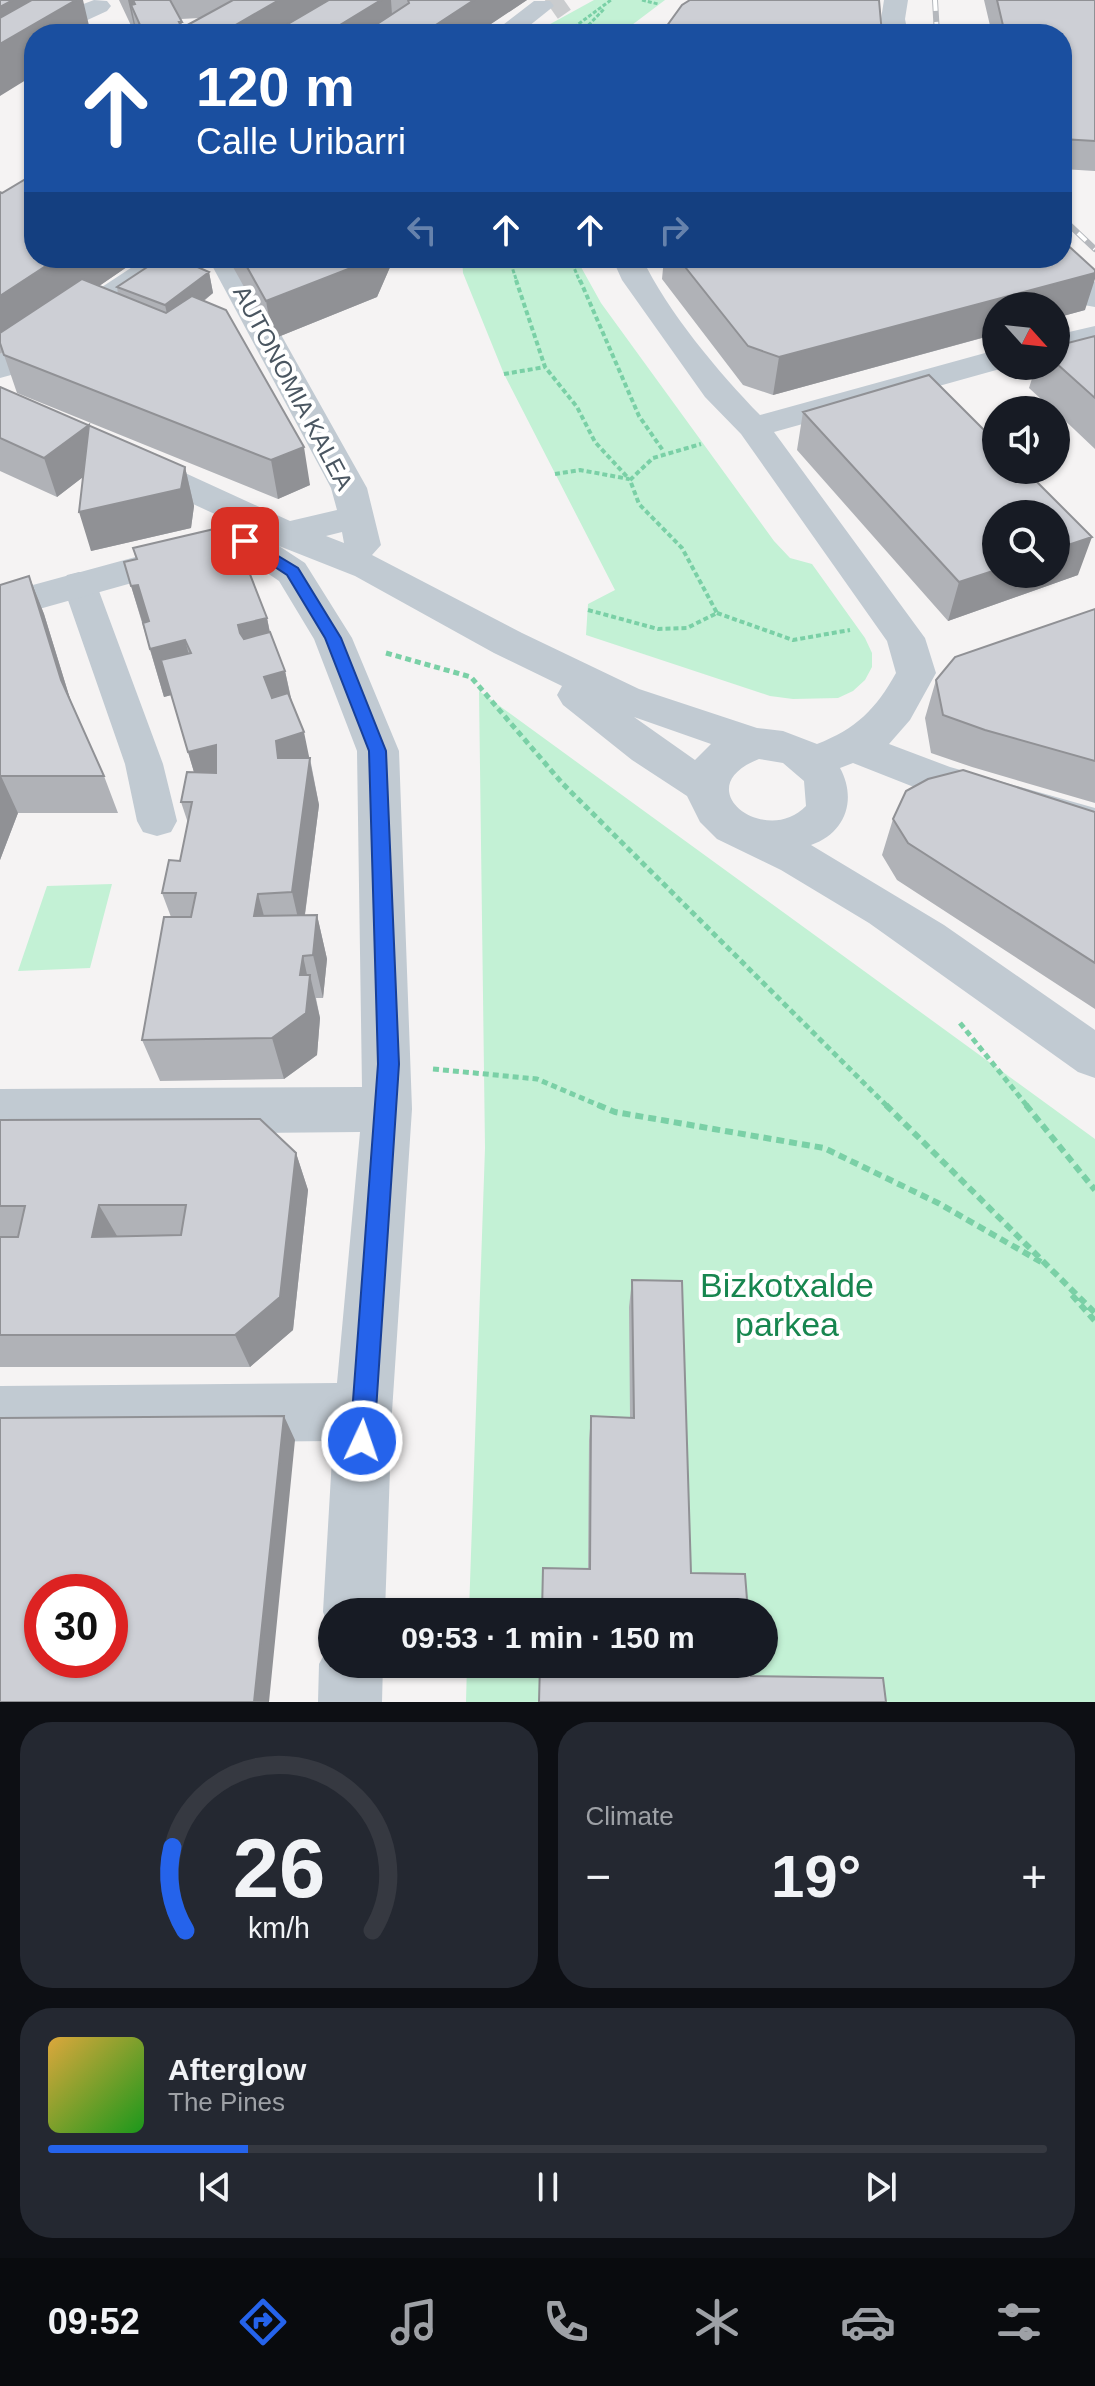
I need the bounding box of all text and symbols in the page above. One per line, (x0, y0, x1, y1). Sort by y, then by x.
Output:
text: 120 m (196, 55, 355, 118)
icon: ahead (64, 56, 168, 160)
text: Calle Uribarri (196, 121, 406, 162)
icon: left (400, 208, 444, 252)
icon: ahead (484, 208, 528, 252)
icon: ahead (568, 208, 612, 252)
icon: right (652, 208, 696, 252)
street label: AUTONOMIA KALEA (228, 281, 359, 495)
north arrow (982, 292, 1070, 380)
map controls (982, 292, 1070, 588)
button: sound (982, 396, 1070, 484)
button: search (982, 500, 1070, 588)
pin (211, 507, 279, 575)
icon: arrive (223, 519, 267, 563)
park label: Bizkotxalde parkea (700, 1266, 874, 1343)
position arrow (320, 1399, 404, 1483)
speed limit sign: 30 (24, 1574, 128, 1678)
text: 09:53 · 1 min · 150 m (401, 1621, 695, 1654)
text: Climate (586, 1801, 674, 1831)
text: 26 (232, 1822, 325, 1915)
text: 19° (771, 1843, 862, 1910)
text: − (586, 1852, 611, 1901)
text: + (1021, 1852, 1047, 1901)
text: km/h (248, 1912, 310, 1944)
text: Afterglow (168, 2053, 306, 2086)
text: The Pines (168, 2087, 285, 2117)
icon: previous (193, 2165, 237, 2209)
icon: pause (526, 2165, 570, 2209)
icon: next (859, 2165, 903, 2209)
icon: directions (235, 2294, 291, 2350)
icon: music (386, 2294, 442, 2350)
icon: phone (538, 2294, 594, 2350)
icon: climate (689, 2294, 745, 2350)
icon: car (840, 2294, 896, 2350)
icon: filters (991, 2294, 1047, 2350)
text: 09:52 (48, 2301, 140, 2342)

